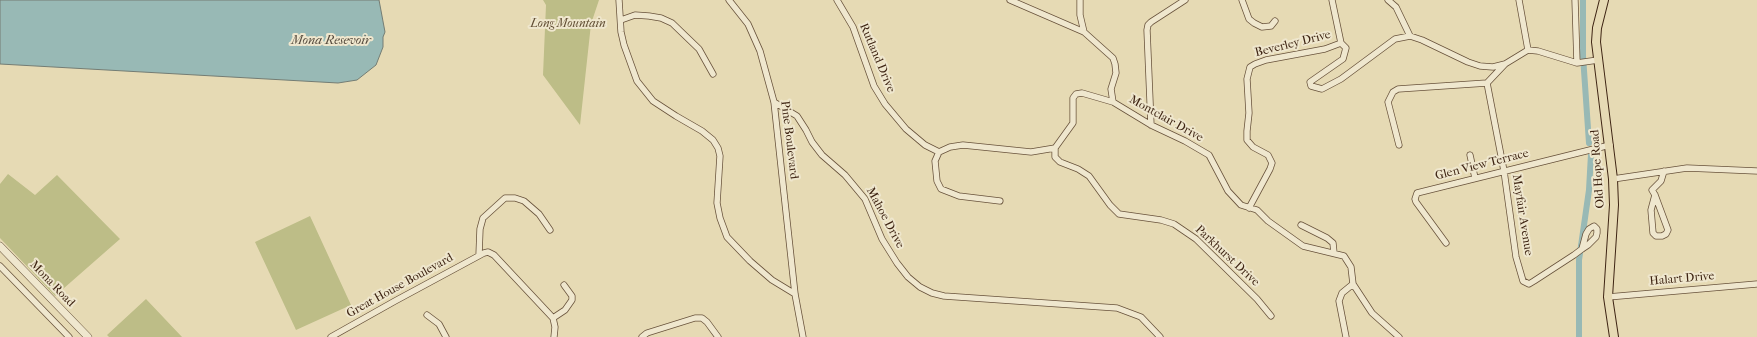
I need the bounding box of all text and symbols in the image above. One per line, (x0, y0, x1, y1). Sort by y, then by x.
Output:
park label: Long Mountain (530, 17, 606, 31)
street label: Rutland Drive (856, 21, 898, 95)
street label: Beverley Drive (1254, 28, 1332, 60)
water label: Mona Resevoir (291, 33, 371, 49)
street label: Montclair Drive (1126, 93, 1206, 145)
street label: Pine Boulevard (777, 100, 801, 180)
street label: Old Hope Road (1588, 129, 1608, 209)
street label: Glen View Terrace (1434, 146, 1530, 184)
street label: Mayfair Avenue (1508, 173, 1536, 257)
street label: Mahoe Drive (863, 185, 907, 251)
street label: Parkhurst Drive (1192, 222, 1262, 290)
street label: Great House Boulevard (344, 251, 456, 321)
street label: Mona Road (26, 258, 78, 310)
street label: Halart Drive (1649, 269, 1715, 289)

